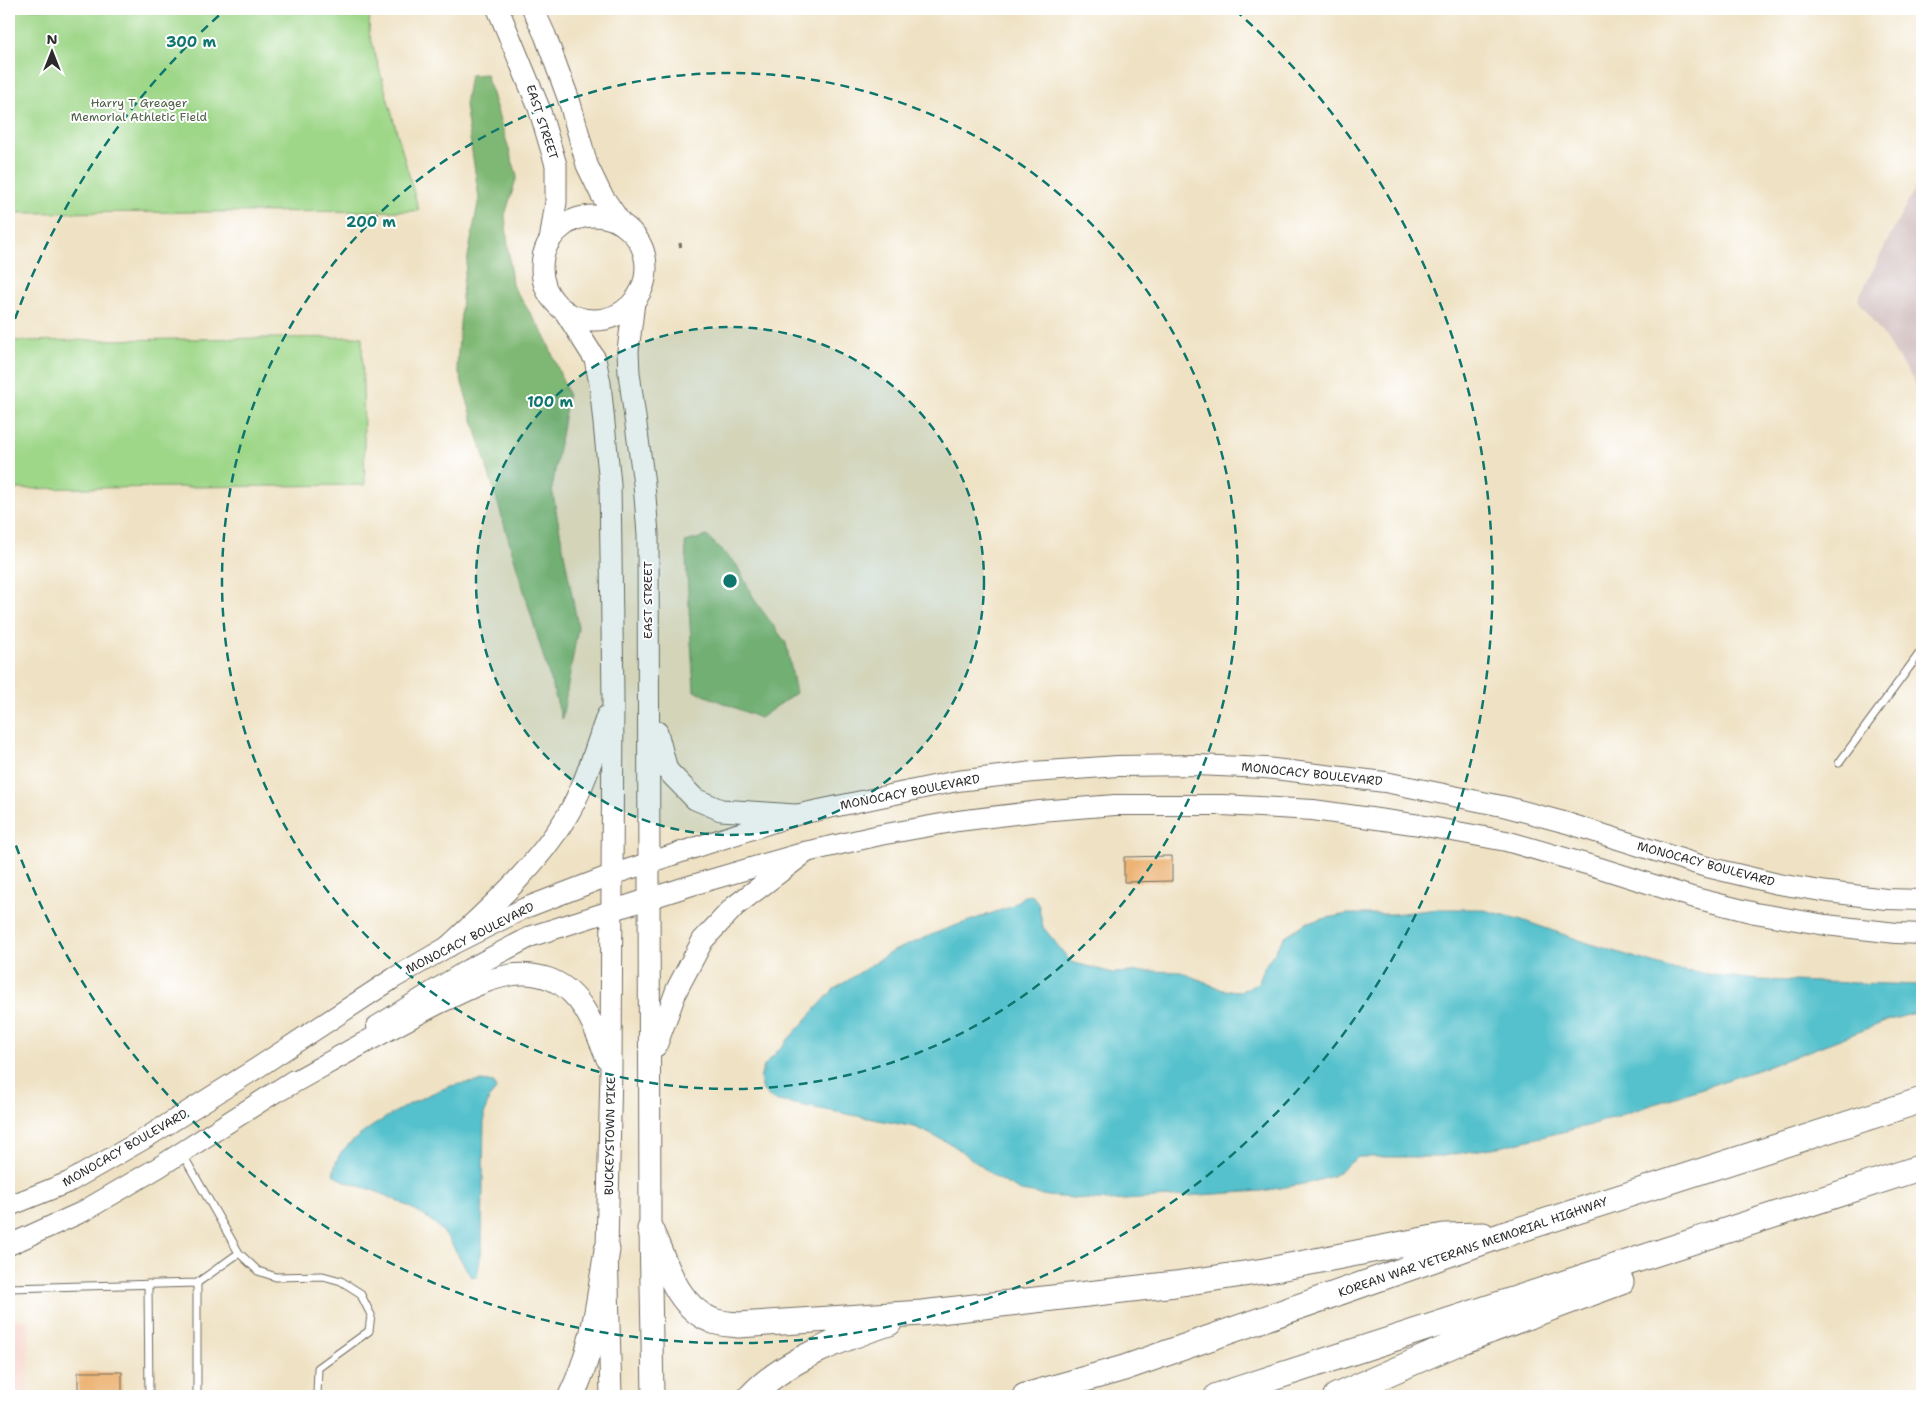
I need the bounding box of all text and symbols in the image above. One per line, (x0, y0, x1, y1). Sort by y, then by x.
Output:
north arrow (28, 28, 78, 78)
text: N (46, 30, 58, 48)
text: 300 m (166, 32, 216, 52)
street label: EAST STREET (522, 83, 562, 162)
park label: Harry T Greager Memorial Athletic Field (71, 95, 208, 125)
text: 200 m (346, 212, 396, 232)
text: 100 m (527, 392, 573, 412)
street label: EAST STREET (640, 560, 656, 639)
centre of rings (721, 572, 739, 590)
street label: MONOCACY BOULEVARD (1241, 759, 1383, 789)
street label: MONOCACY BOULEVARD (839, 771, 981, 813)
street label: MONOCACY BOULEVARD (1635, 838, 1777, 890)
street label: MONOCACY BOULEVARD (403, 899, 537, 977)
street label: BUCKEYSTOWN PIKE (601, 1077, 619, 1195)
street label: MONOCACY BOULEVARD (60, 1106, 191, 1190)
street label: KOREAN WAR VETERANS MEMORIAL HIGHWAY (1336, 1193, 1611, 1301)

